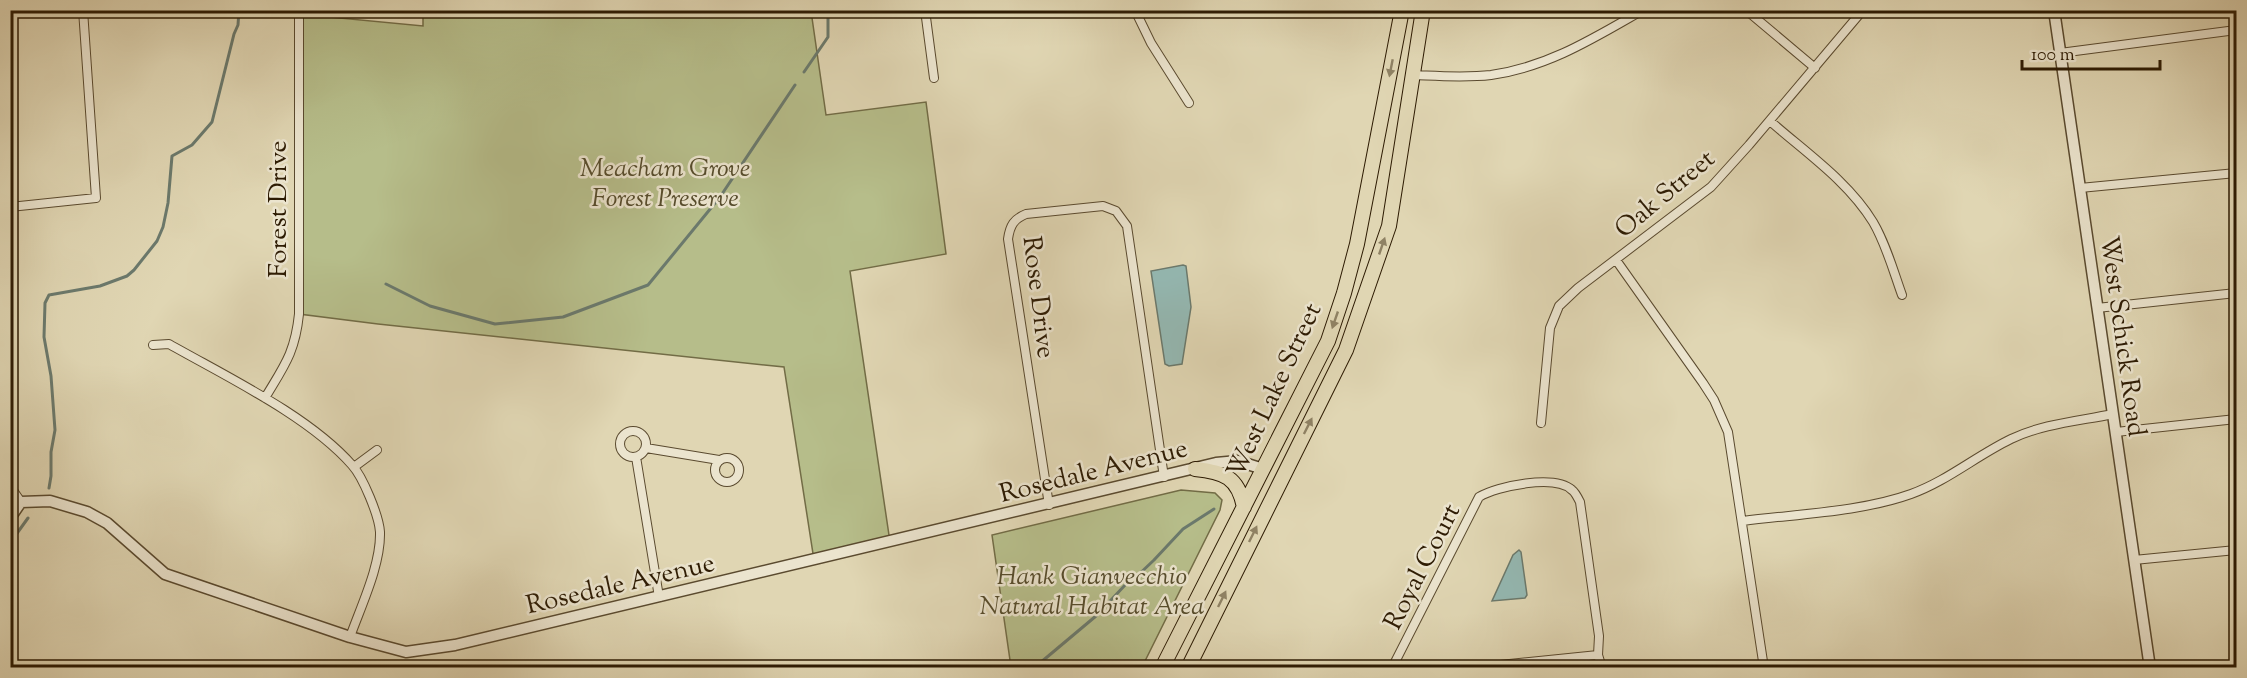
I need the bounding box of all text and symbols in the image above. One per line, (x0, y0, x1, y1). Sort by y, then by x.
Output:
scale bar (2022, 33, 2160, 71)
text: 100 m (2031, 43, 2075, 69)
one-way arrow (1386, 59, 1395, 78)
street label: Forest Drive (261, 140, 298, 278)
street label: Oak Street (1607, 142, 1724, 248)
park label: Meacham Grove Forest Preserve (580, 151, 750, 218)
street label: Rose Drive (1012, 234, 1063, 360)
street label: West Schick Road (2089, 234, 2154, 440)
one-way arrow (1378, 237, 1388, 255)
street label: West Lake Street (1219, 297, 1332, 485)
one-way arrow (1330, 311, 1340, 329)
one-way arrow (1303, 417, 1313, 434)
street label: Rosedale Avenue (996, 431, 1192, 514)
street label: Royal Court (1376, 498, 1471, 637)
one-way arrow (1249, 526, 1258, 543)
street label: Rosedale Avenue (523, 546, 719, 625)
park label: Hank Gianvecchio Natural Habitat Area (980, 559, 1204, 626)
one-way arrow (1217, 591, 1226, 608)

